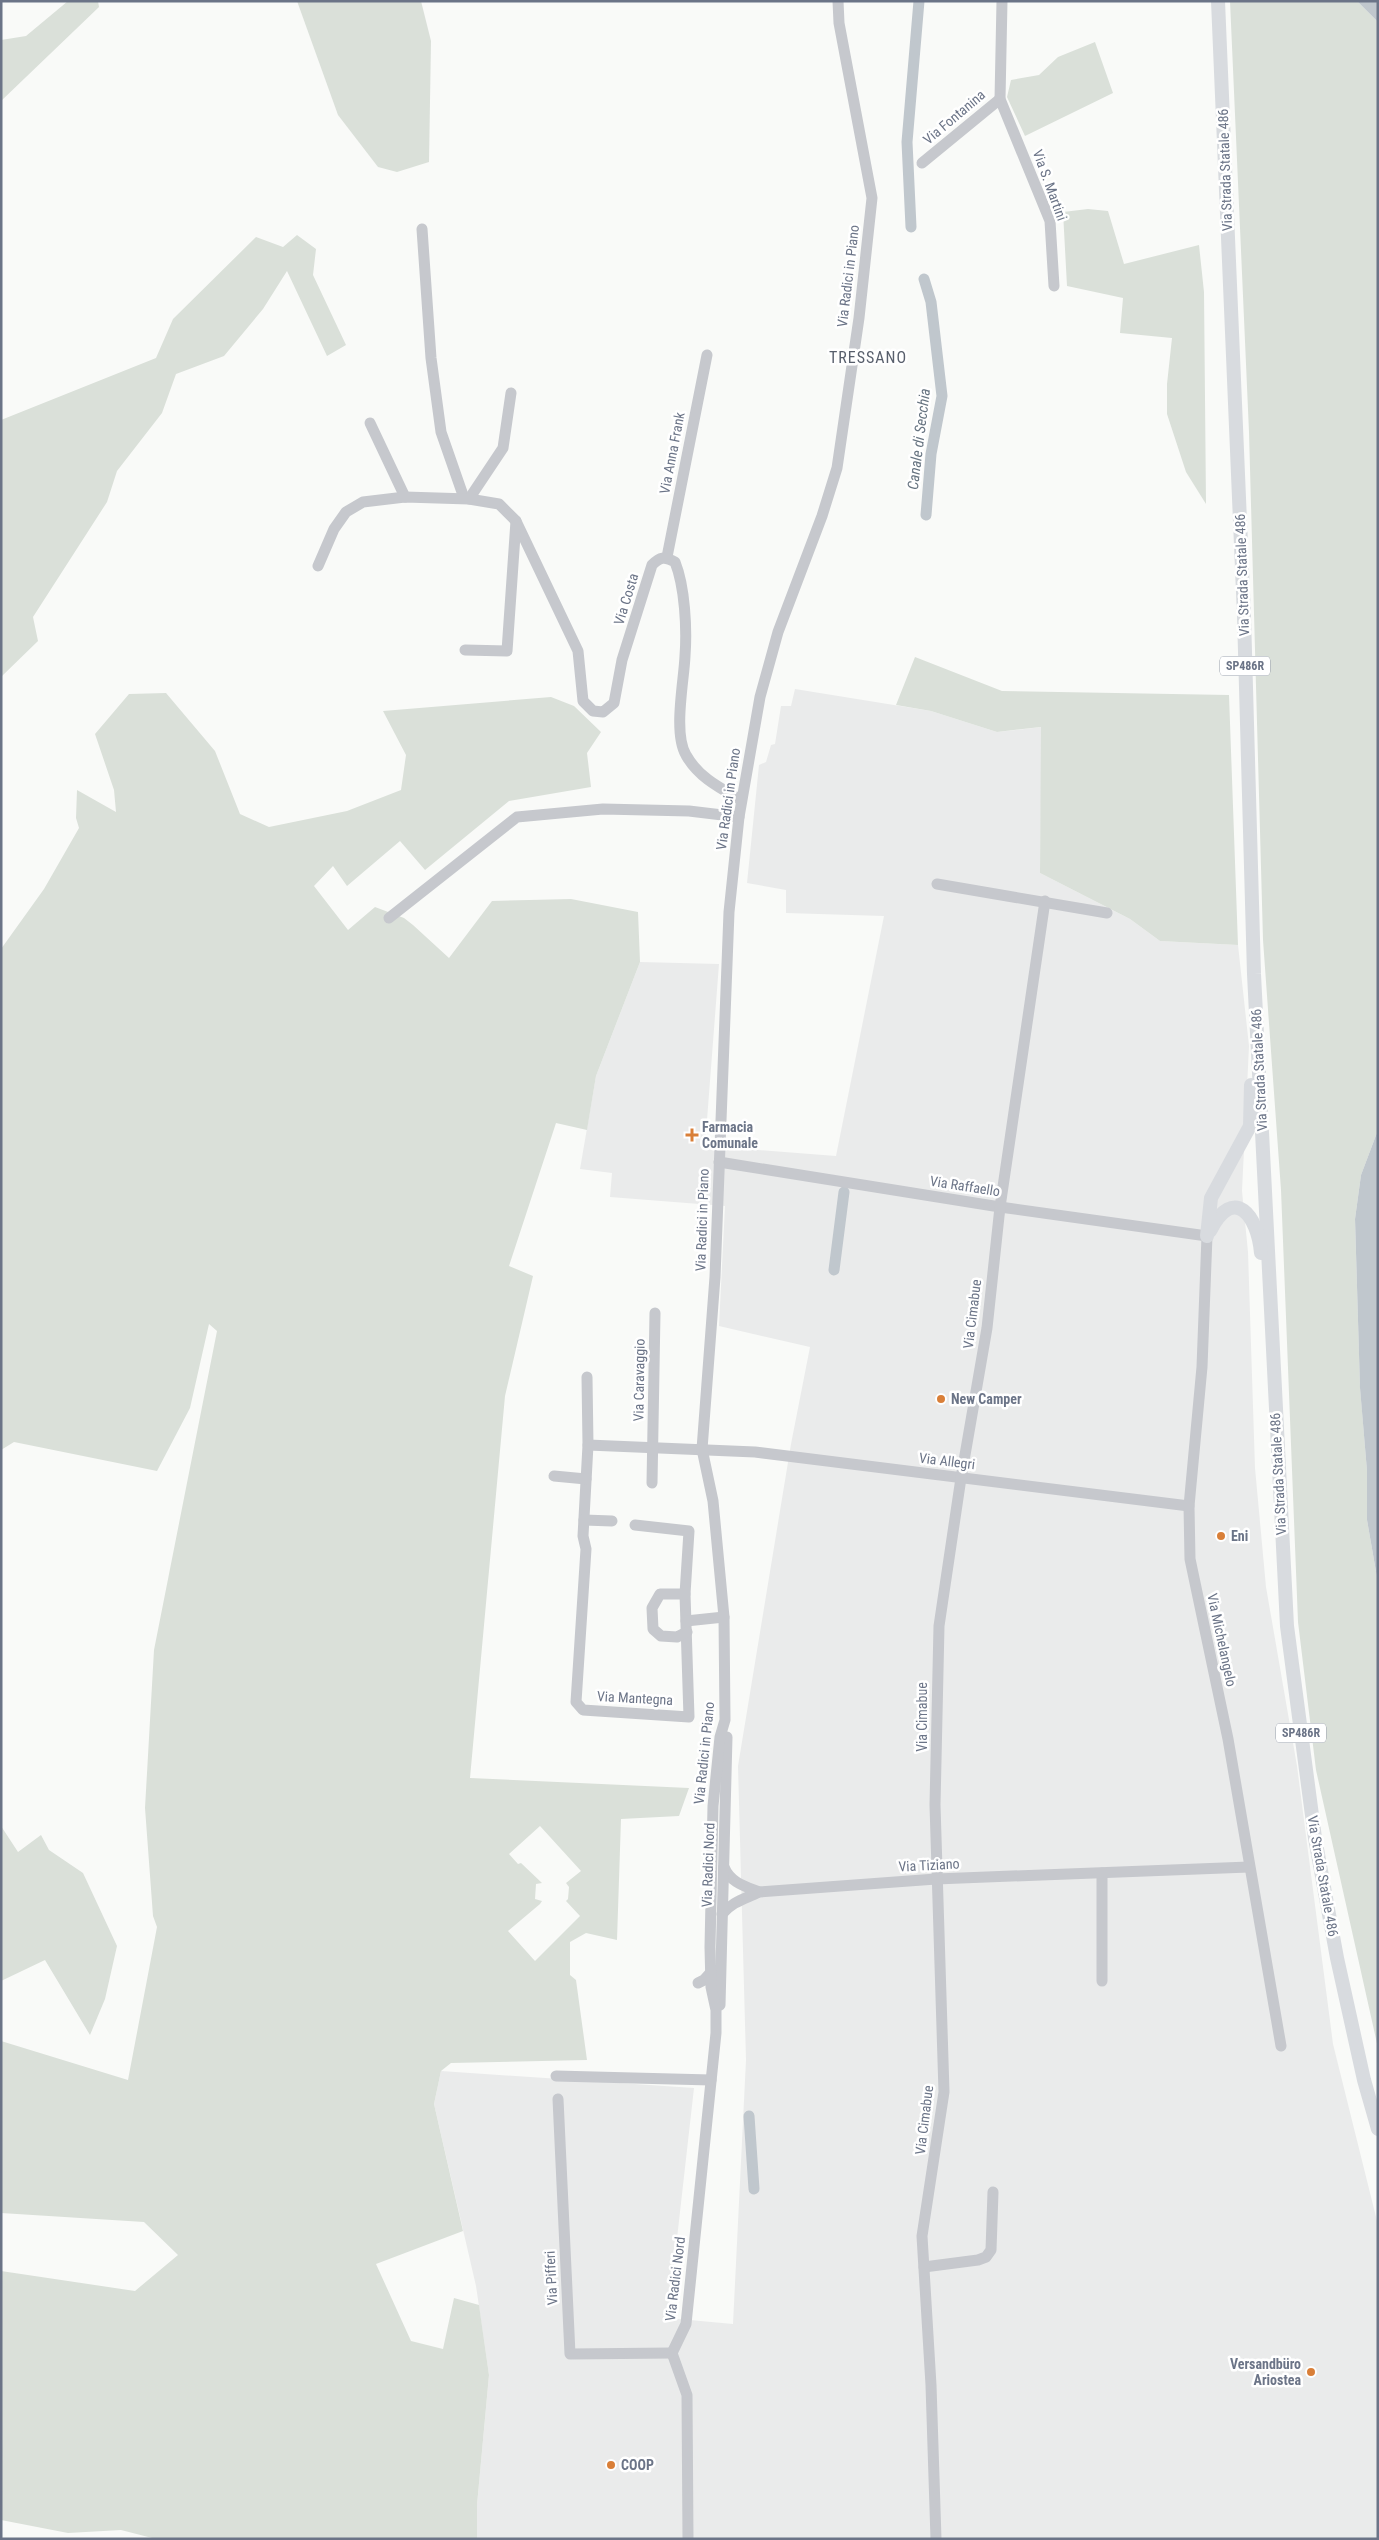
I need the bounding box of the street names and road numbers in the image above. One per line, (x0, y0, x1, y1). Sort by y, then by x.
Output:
street label: Via Fontanina (920, 87, 988, 147)
street label: Via Strada Statale 486 (1215, 108, 1235, 232)
street label: Via S. Martini (1030, 147, 1070, 223)
street label: Via Radici in Piano (834, 224, 862, 328)
street label: Via Anna Frank (656, 410, 688, 495)
street label: Via Strada Statale 486 (1232, 513, 1252, 637)
street label: Via Costa (611, 571, 641, 627)
road number: SP486R (1220, 656, 1270, 676)
street label: Via Radici in Piano (713, 747, 743, 851)
street label: Via Strada Statale 486 (1248, 1008, 1270, 1132)
street label: Via Radici in Piano (692, 1168, 712, 1272)
street label: Via Raffaello (929, 1173, 1001, 1199)
street label: Via Cimabue (960, 1278, 984, 1350)
street label: Via Caravaggio (630, 1338, 648, 1422)
street label: Via Strada Statale 486 (1267, 1412, 1289, 1536)
street label: Via Allegri (918, 1450, 976, 1472)
street label: Via Michelangelo (1204, 1592, 1240, 1688)
street label: Via Cimabue (914, 1682, 930, 1752)
street label: Via Mantegna (597, 1688, 673, 1708)
street label: Via Radici in Piano (691, 1701, 717, 1805)
road number: SP486R (1276, 1724, 1326, 1742)
street label: Via Strada Statale 486 (1304, 1814, 1342, 1938)
street label: Via Radici Nord (699, 1822, 717, 1908)
street label: Via Tiziano (898, 1855, 960, 1875)
street label: Via Cimabue (912, 2084, 936, 2156)
street label: Via Radici Nord (662, 2236, 688, 2322)
street label: Via Pifferi (542, 2250, 560, 2306)

